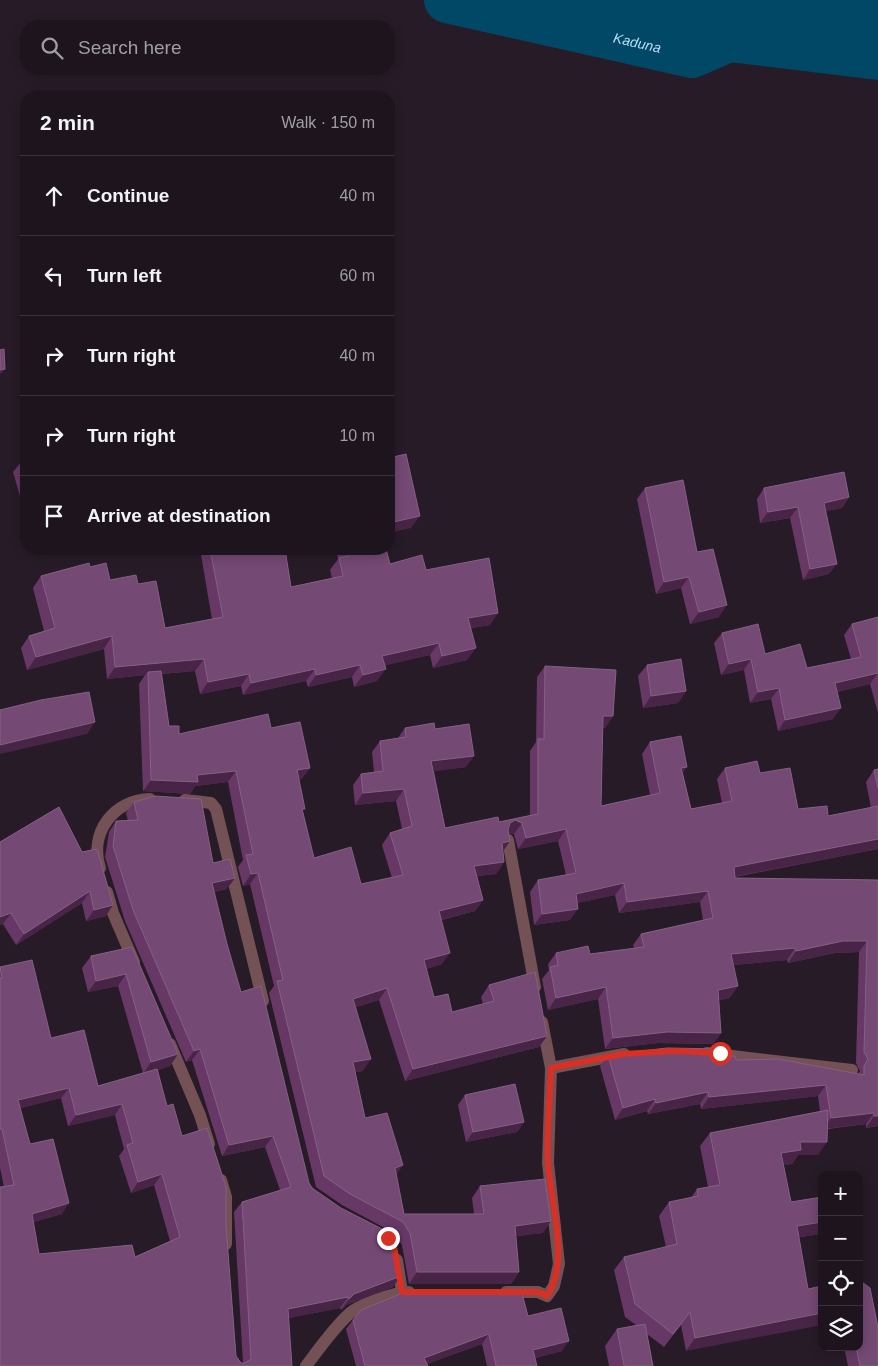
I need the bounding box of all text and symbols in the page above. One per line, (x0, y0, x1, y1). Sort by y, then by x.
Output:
search box (20, 20, 395, 75)
water label: Kaduna (612, 30, 663, 56)
icon: search (38, 34, 66, 62)
text: Search here (78, 37, 182, 58)
text: 2 min (40, 111, 95, 134)
text: Walk · 150 m (281, 114, 375, 131)
icon: ahead (40, 182, 68, 210)
text: Continue (87, 185, 169, 206)
text: 40 m (339, 187, 375, 204)
icon: left (40, 262, 68, 290)
text: Turn left (87, 265, 162, 286)
text: 60 m (339, 267, 375, 284)
icon: right (40, 342, 68, 370)
text: Turn right (87, 345, 175, 366)
text: 40 m (339, 347, 375, 364)
icon: right (40, 422, 68, 450)
text: Turn right (87, 425, 175, 446)
text: 10 m (339, 427, 375, 444)
icon: arrive (40, 502, 68, 530)
text: Arrive at destination (87, 505, 271, 526)
route start (709, 1042, 732, 1065)
map controls (818, 1171, 863, 1351)
button: + (818, 1171, 863, 1216)
button: − (818, 1216, 863, 1261)
route end (377, 1227, 400, 1250)
button: locate (818, 1261, 863, 1306)
button: layers (818, 1306, 863, 1351)

